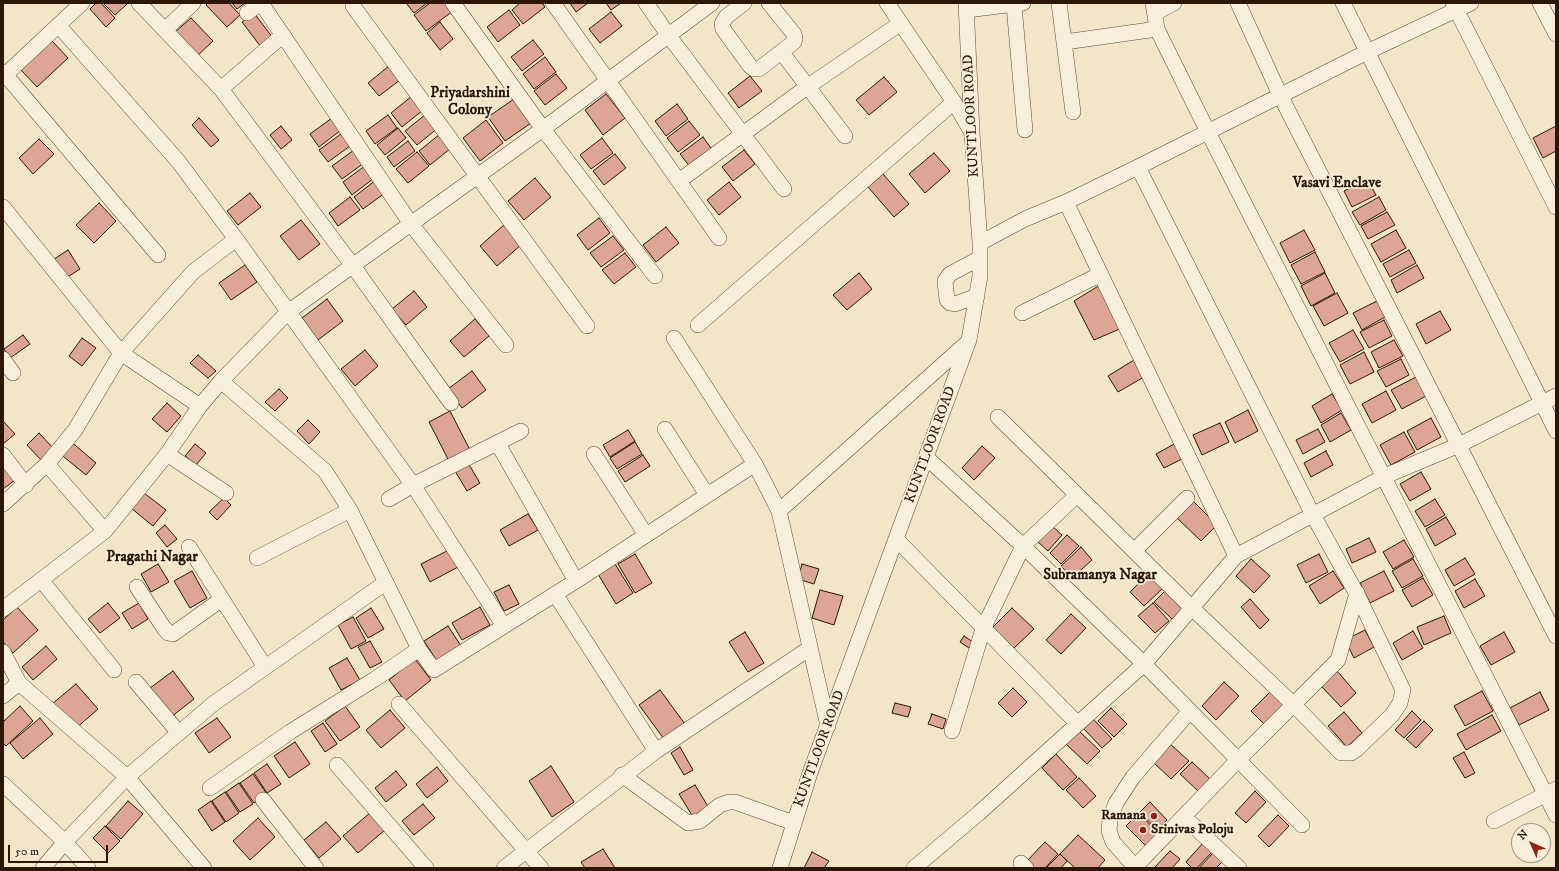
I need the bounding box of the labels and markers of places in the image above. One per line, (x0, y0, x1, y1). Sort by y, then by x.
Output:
place label: Ramana (1101, 808, 1146, 824)
marker: Ramana (1149, 811, 1159, 821)
place label: Srinivas Poloju (1151, 822, 1234, 838)
marker: Srinivas Poloju (1138, 825, 1148, 835)

